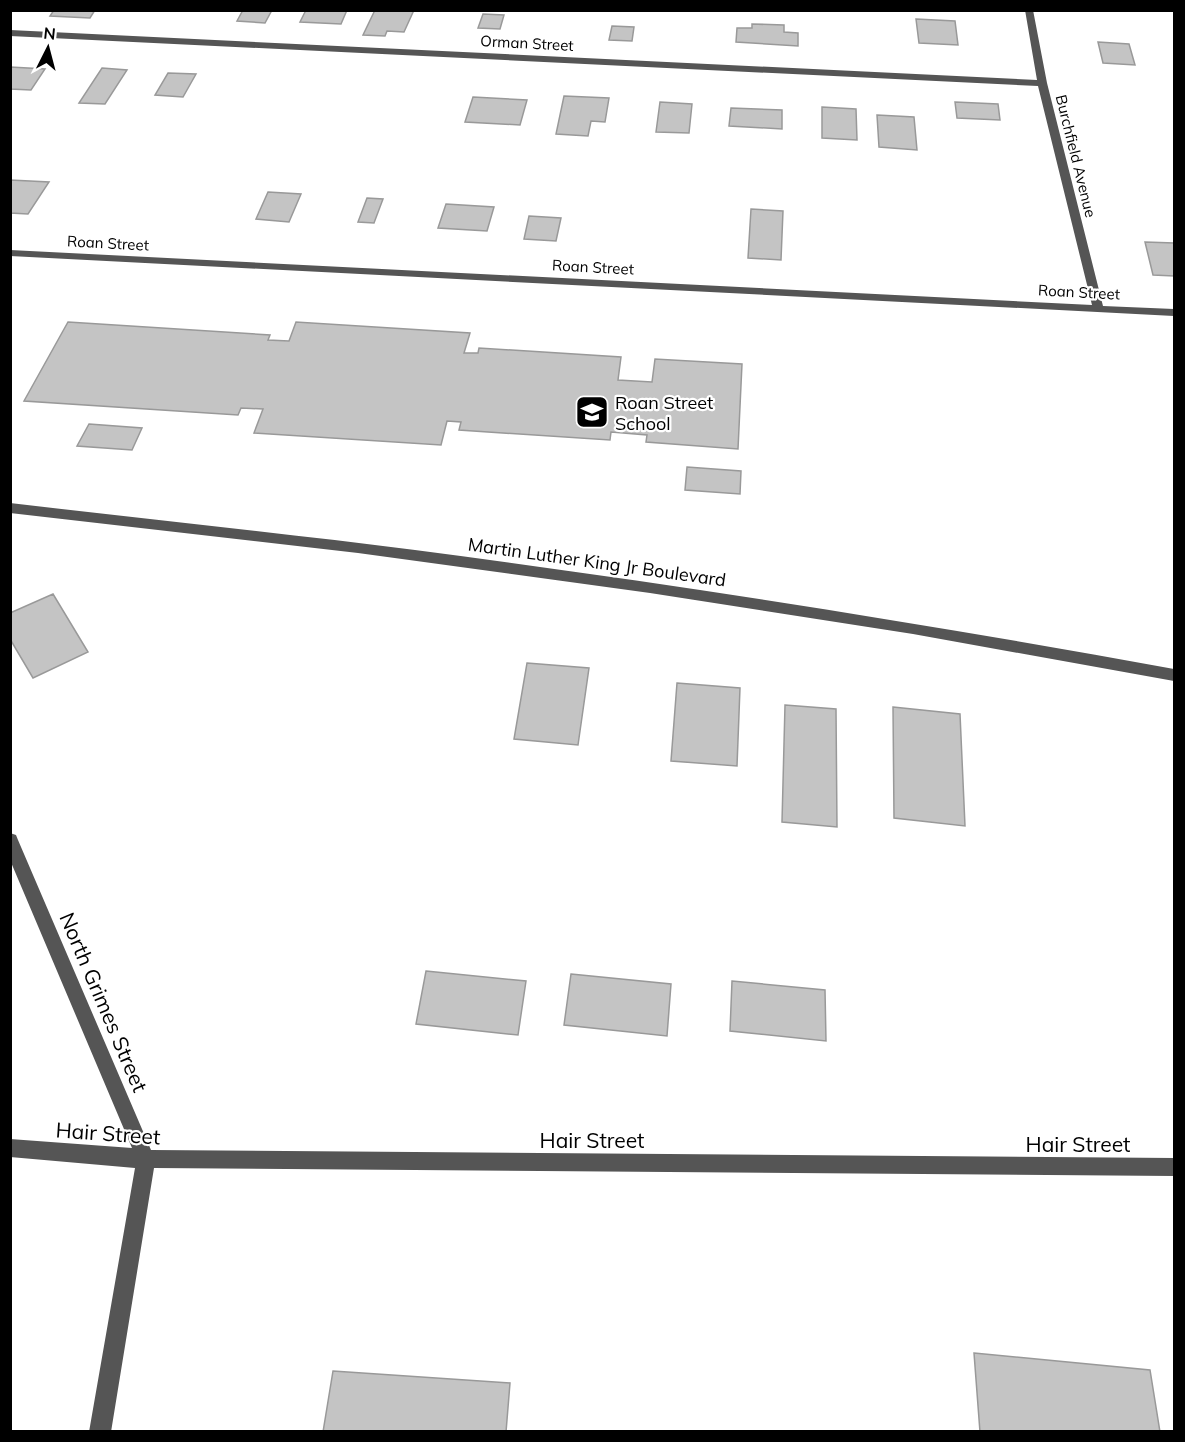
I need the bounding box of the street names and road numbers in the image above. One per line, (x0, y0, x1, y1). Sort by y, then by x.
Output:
street label: Orman Street (480, 31, 574, 55)
street label: Burchfield Avenue (1052, 93, 1100, 219)
street label: Roan Street (67, 231, 149, 255)
street label: Roan Street (552, 255, 634, 279)
street label: Roan Street (1038, 280, 1120, 304)
street label: Martin Luther King Jr Boulevard (467, 533, 727, 591)
street label: North Grimes Street (54, 908, 154, 1096)
street label: Hair Street (55, 1116, 161, 1150)
street label: Hair Street (540, 1127, 644, 1153)
street label: Hair Street (1026, 1131, 1130, 1157)

